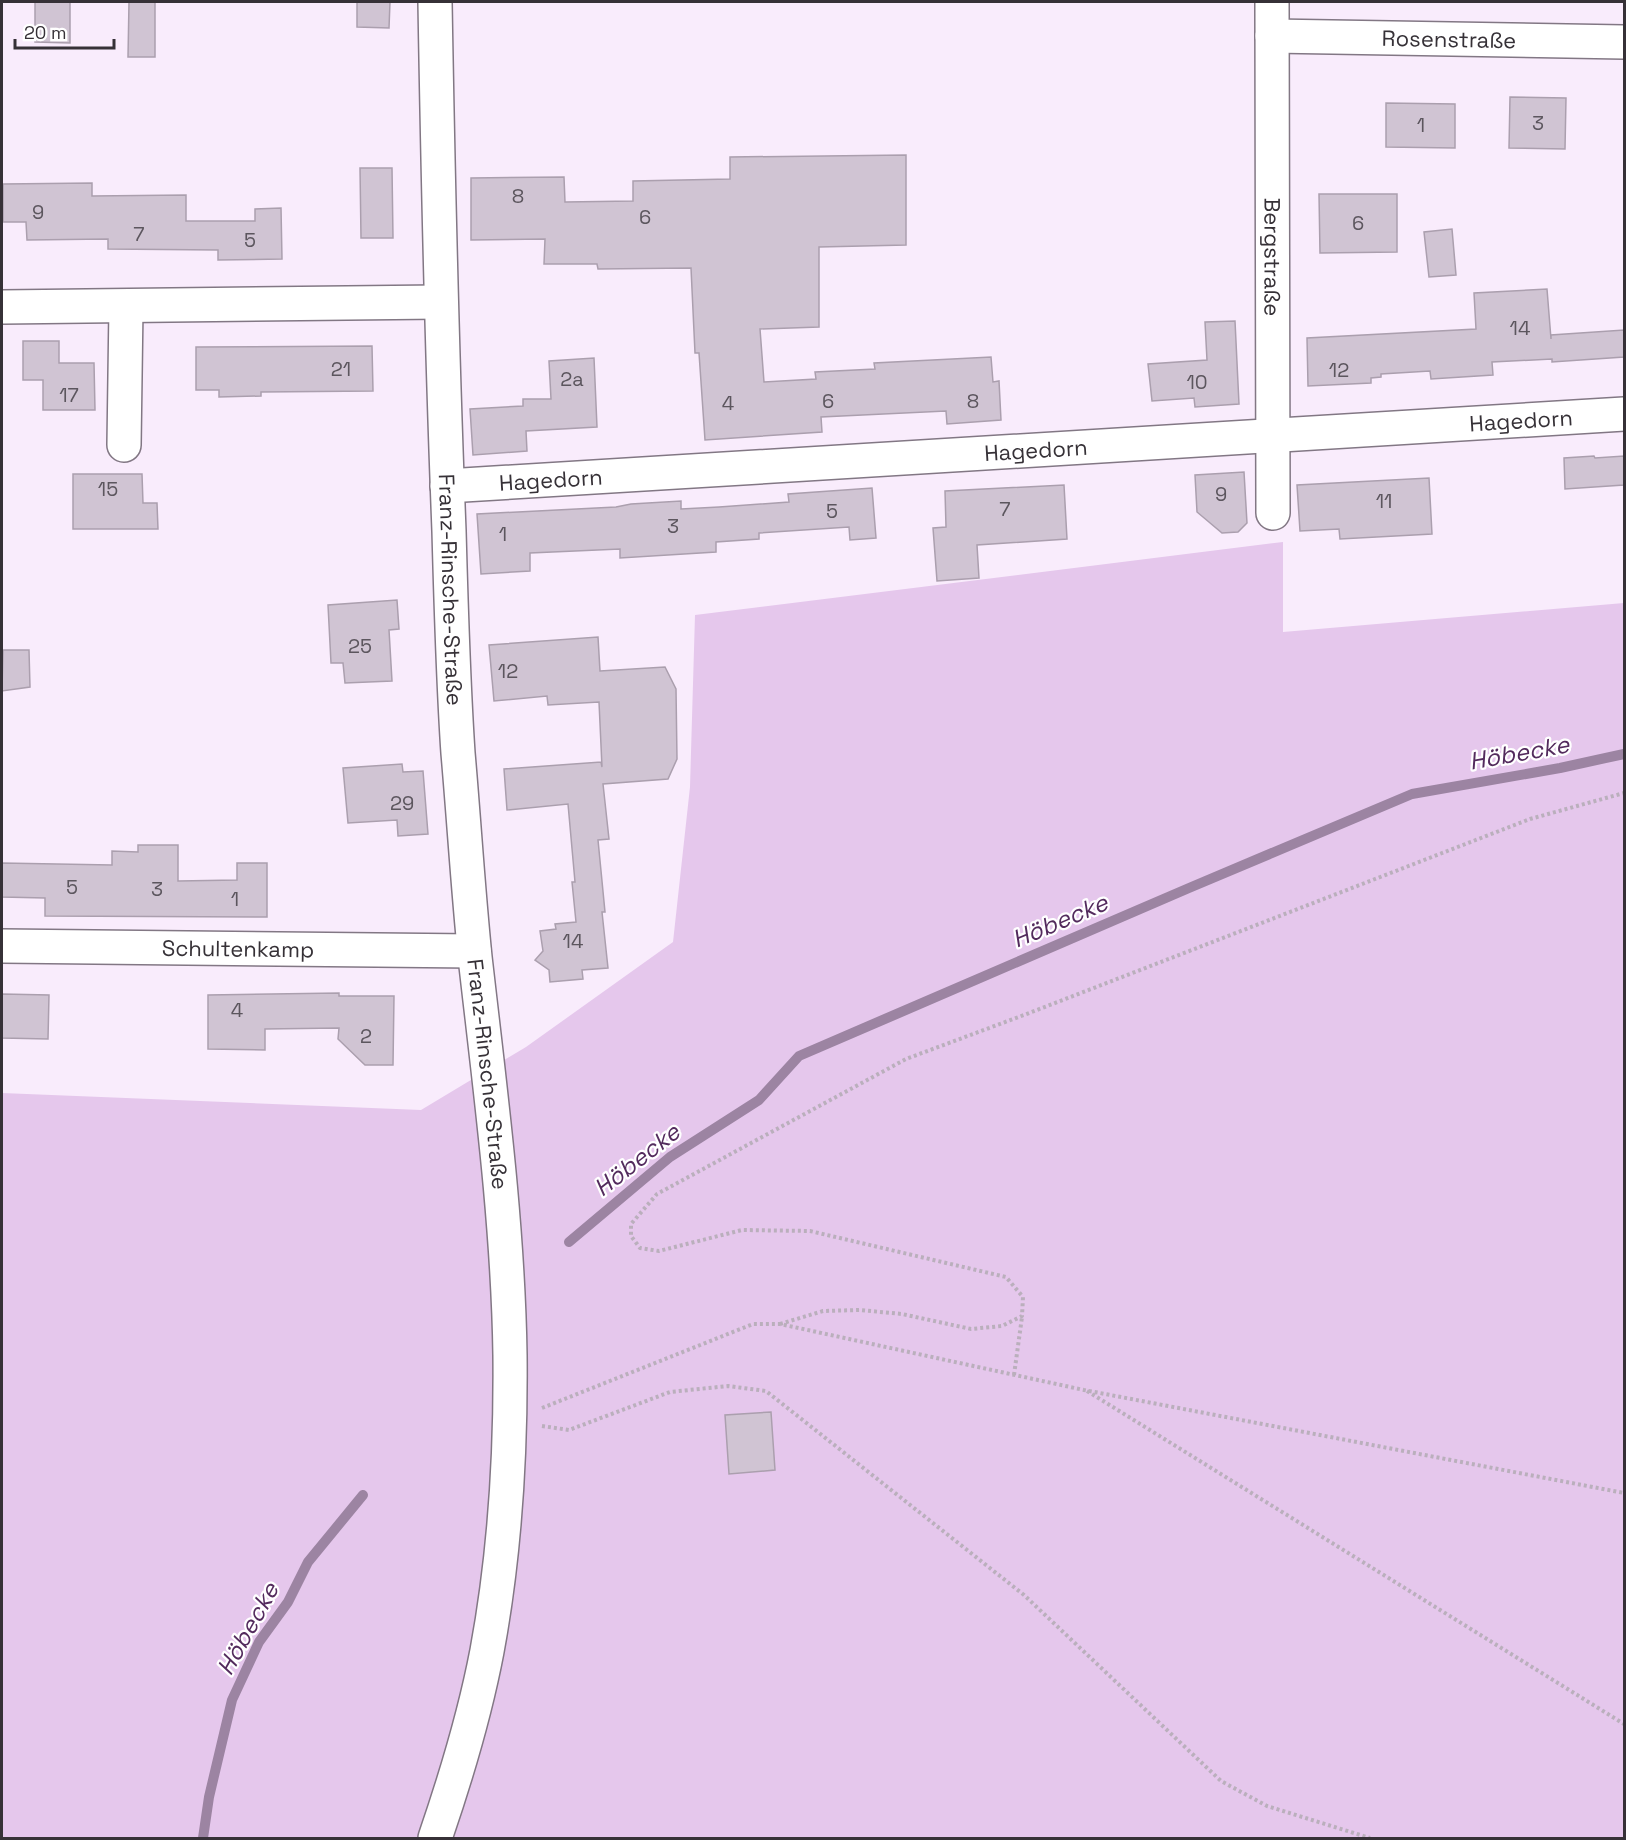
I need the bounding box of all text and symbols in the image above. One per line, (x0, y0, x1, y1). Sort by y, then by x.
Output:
scale bar (15, 12, 114, 50)
text: 20 m (24, 21, 67, 44)
street label: Rosenstraße (1381, 24, 1516, 54)
house number: 3 (1532, 110, 1544, 136)
house number: 1 (1417, 112, 1425, 138)
house number: 8 (512, 183, 524, 209)
street label: Bergstraße (1258, 198, 1287, 316)
house number: 9 (32, 199, 44, 225)
house number: 6 (639, 204, 651, 230)
house number: 6 (1352, 210, 1364, 236)
house number: 7 (133, 221, 145, 247)
house number: 5 (244, 227, 256, 253)
house number: 14 (1510, 315, 1530, 341)
house number: 21 (331, 356, 351, 382)
house number: 12 (1329, 357, 1349, 383)
house number: 2a (560, 366, 584, 392)
house number: 10 (1186, 369, 1208, 395)
house number: 17 (59, 382, 79, 408)
house number: 6 (822, 388, 834, 414)
house number: 8 (967, 388, 979, 414)
house number: 4 (722, 390, 734, 416)
street label: Hagedorn (1468, 403, 1574, 437)
street label: Hagedorn (983, 433, 1088, 467)
street label: Hagedorn (498, 463, 603, 497)
street label: Franz-Rinsche-Straße (433, 473, 469, 706)
house number: 15 (98, 476, 118, 502)
house number: 9 (1215, 481, 1227, 507)
house number: 11 (1376, 488, 1392, 514)
house number: 7 (999, 496, 1011, 522)
house number: 5 (826, 498, 838, 524)
house number: 3 (667, 513, 679, 539)
house number: 1 (499, 521, 507, 547)
house number: 25 (348, 633, 372, 659)
house number: 12 (498, 658, 518, 684)
water label: Höbecke (1466, 728, 1572, 777)
house number: 29 (390, 790, 414, 816)
house number: 5 (66, 874, 78, 900)
house number: 3 (151, 876, 163, 902)
house number: 1 (231, 886, 239, 912)
water label: Höbecke (1007, 886, 1113, 955)
house number: 14 (563, 928, 583, 954)
street label: Schultenkamp (162, 934, 314, 963)
street label: Franz-Rinsche-Straße (461, 957, 515, 1191)
house number: 4 (231, 997, 243, 1023)
house number: 2 (360, 1023, 372, 1049)
water label: Höbecke (587, 1116, 687, 1203)
water label: Höbecke (210, 1576, 286, 1680)

